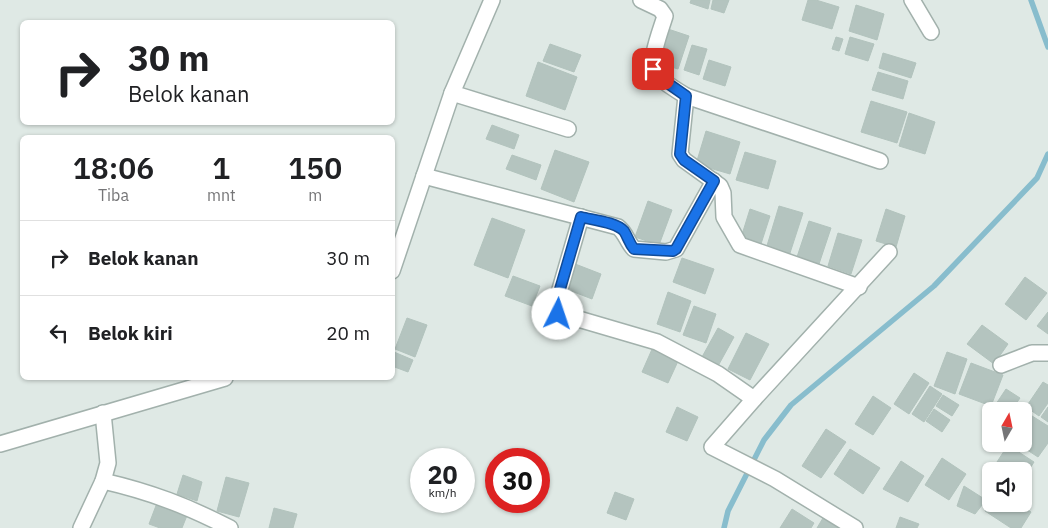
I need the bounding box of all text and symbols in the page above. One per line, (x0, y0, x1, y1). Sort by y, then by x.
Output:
text: 30 m (128, 35, 210, 81)
icon: right (45, 40, 110, 105)
pin (632, 48, 674, 90)
icon: arrive (639, 55, 667, 83)
text: Belok kanan (128, 79, 250, 108)
text: 18:06 (73, 148, 154, 187)
text: 1 (212, 148, 230, 187)
text: 150 (288, 148, 342, 187)
text: Tiba (98, 185, 129, 205)
text: mnt (207, 185, 236, 205)
text: m (308, 185, 322, 205)
icon: right (45, 244, 73, 272)
text: Belok kanan (88, 246, 199, 270)
text: 30 m (326, 246, 370, 270)
position arrow (531, 287, 583, 339)
icon: left (45, 319, 73, 347)
text: Belok kiri (88, 321, 173, 345)
text: 20 m (326, 321, 370, 345)
north arrow (982, 402, 1032, 452)
map controls (982, 402, 1032, 512)
speed limit sign: 30 (485, 448, 550, 513)
text: 20 (427, 458, 458, 491)
button: sound (982, 462, 1032, 512)
text: km/h (428, 485, 457, 500)

